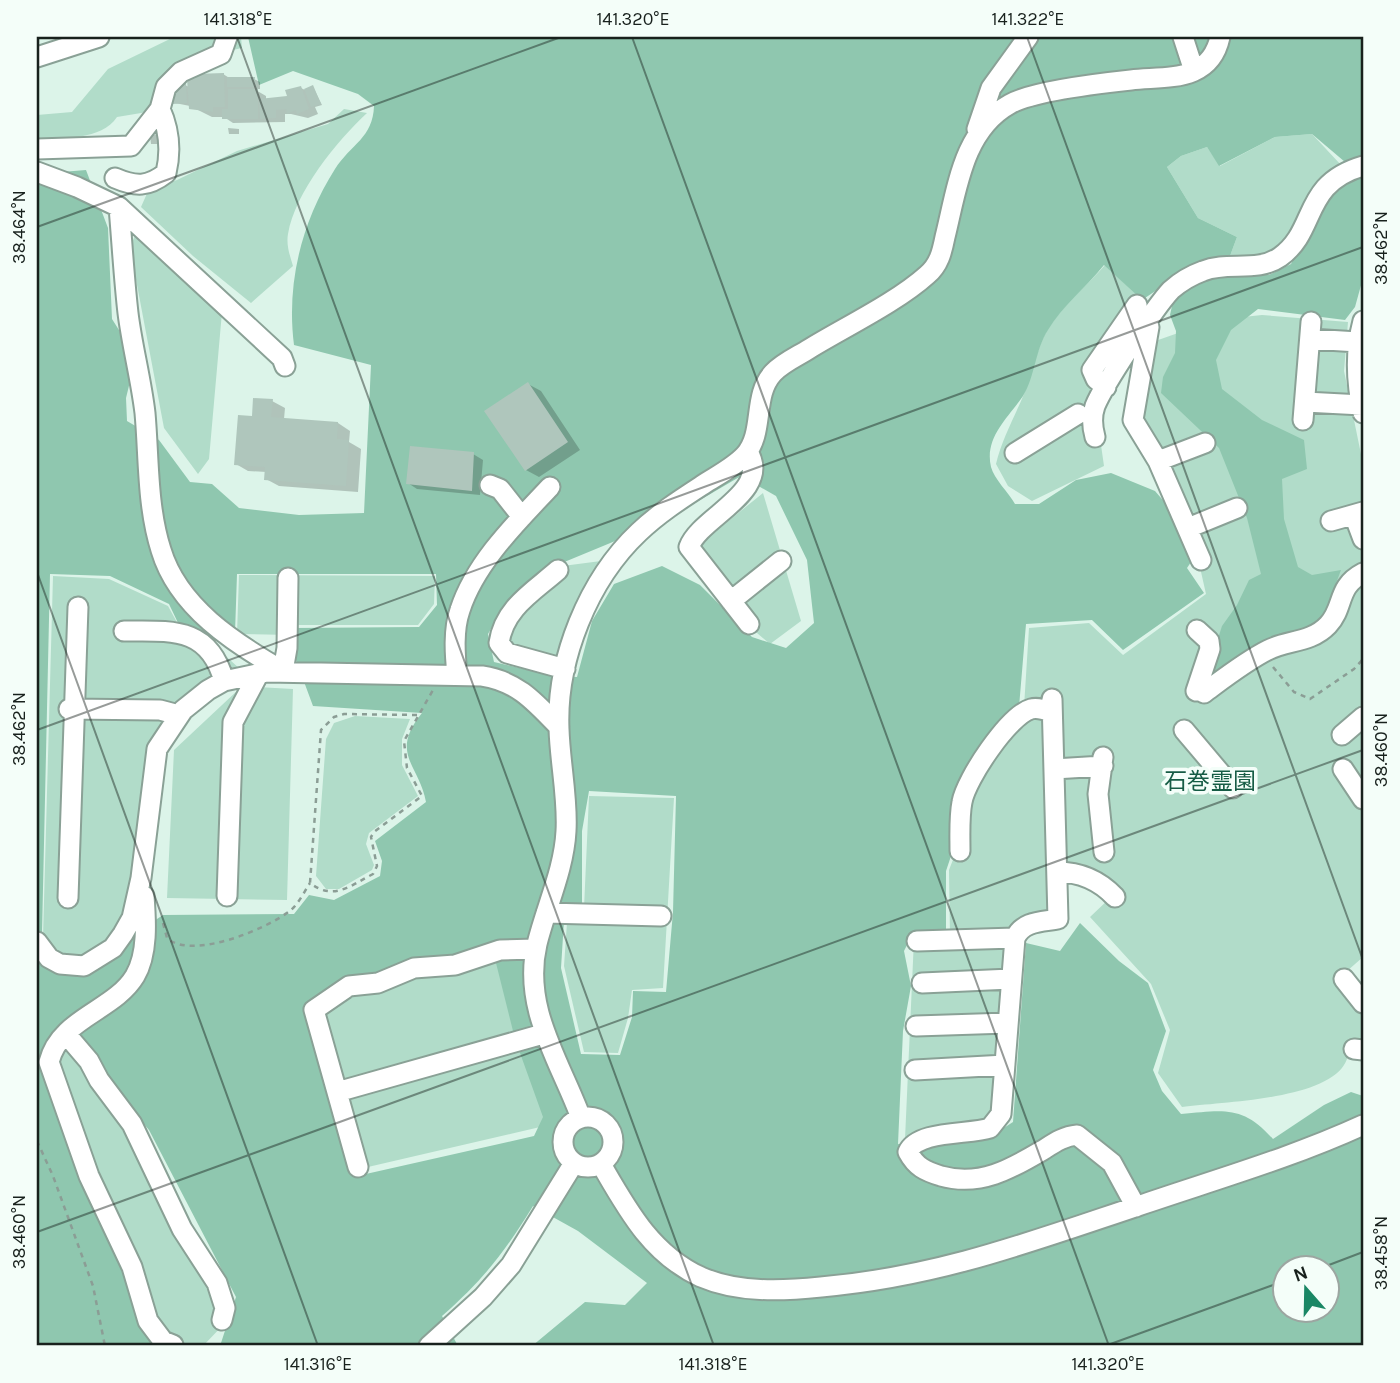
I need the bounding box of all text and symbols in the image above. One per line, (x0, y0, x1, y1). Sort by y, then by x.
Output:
text: 141.318°E (203, 8, 273, 30)
text: 141.320°E (596, 8, 670, 30)
text: 141.322°E (992, 8, 1064, 30)
text: 38.464°N (8, 190, 30, 264)
text: 38.462°N (1370, 211, 1392, 285)
text: 38.462°N (8, 692, 30, 766)
text: 38.460°N (1370, 713, 1392, 787)
park label: 石巻霊園 (1164, 768, 1256, 795)
text: 38.460°N (8, 1195, 30, 1269)
text: 38.458°N (1370, 1216, 1392, 1290)
north arrow (1270, 1254, 1340, 1324)
text: N (1290, 1261, 1311, 1287)
text: 141.316°E (284, 1353, 352, 1375)
text: 141.318°E (678, 1353, 748, 1375)
text: 141.320°E (1071, 1353, 1145, 1375)

